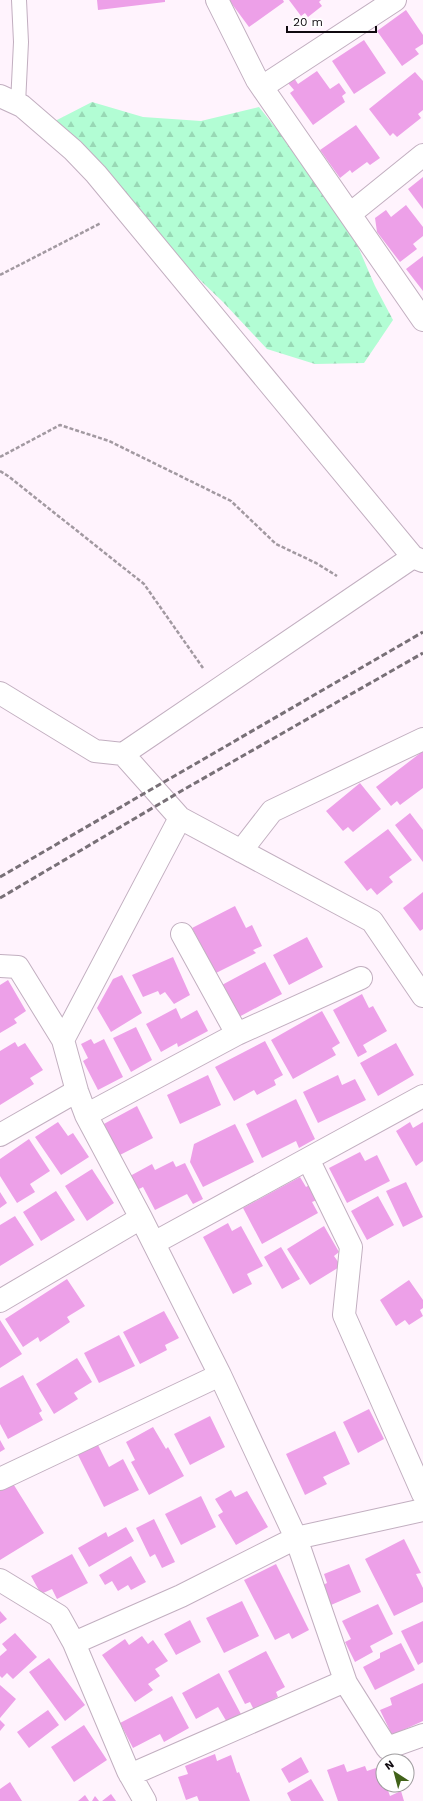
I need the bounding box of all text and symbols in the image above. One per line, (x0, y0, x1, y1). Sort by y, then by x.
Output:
scale bar (287, 8, 376, 34)
text: 20 m (293, 15, 323, 29)
north arrow (375, 1753, 415, 1793)
text: N (382, 1758, 397, 1773)

